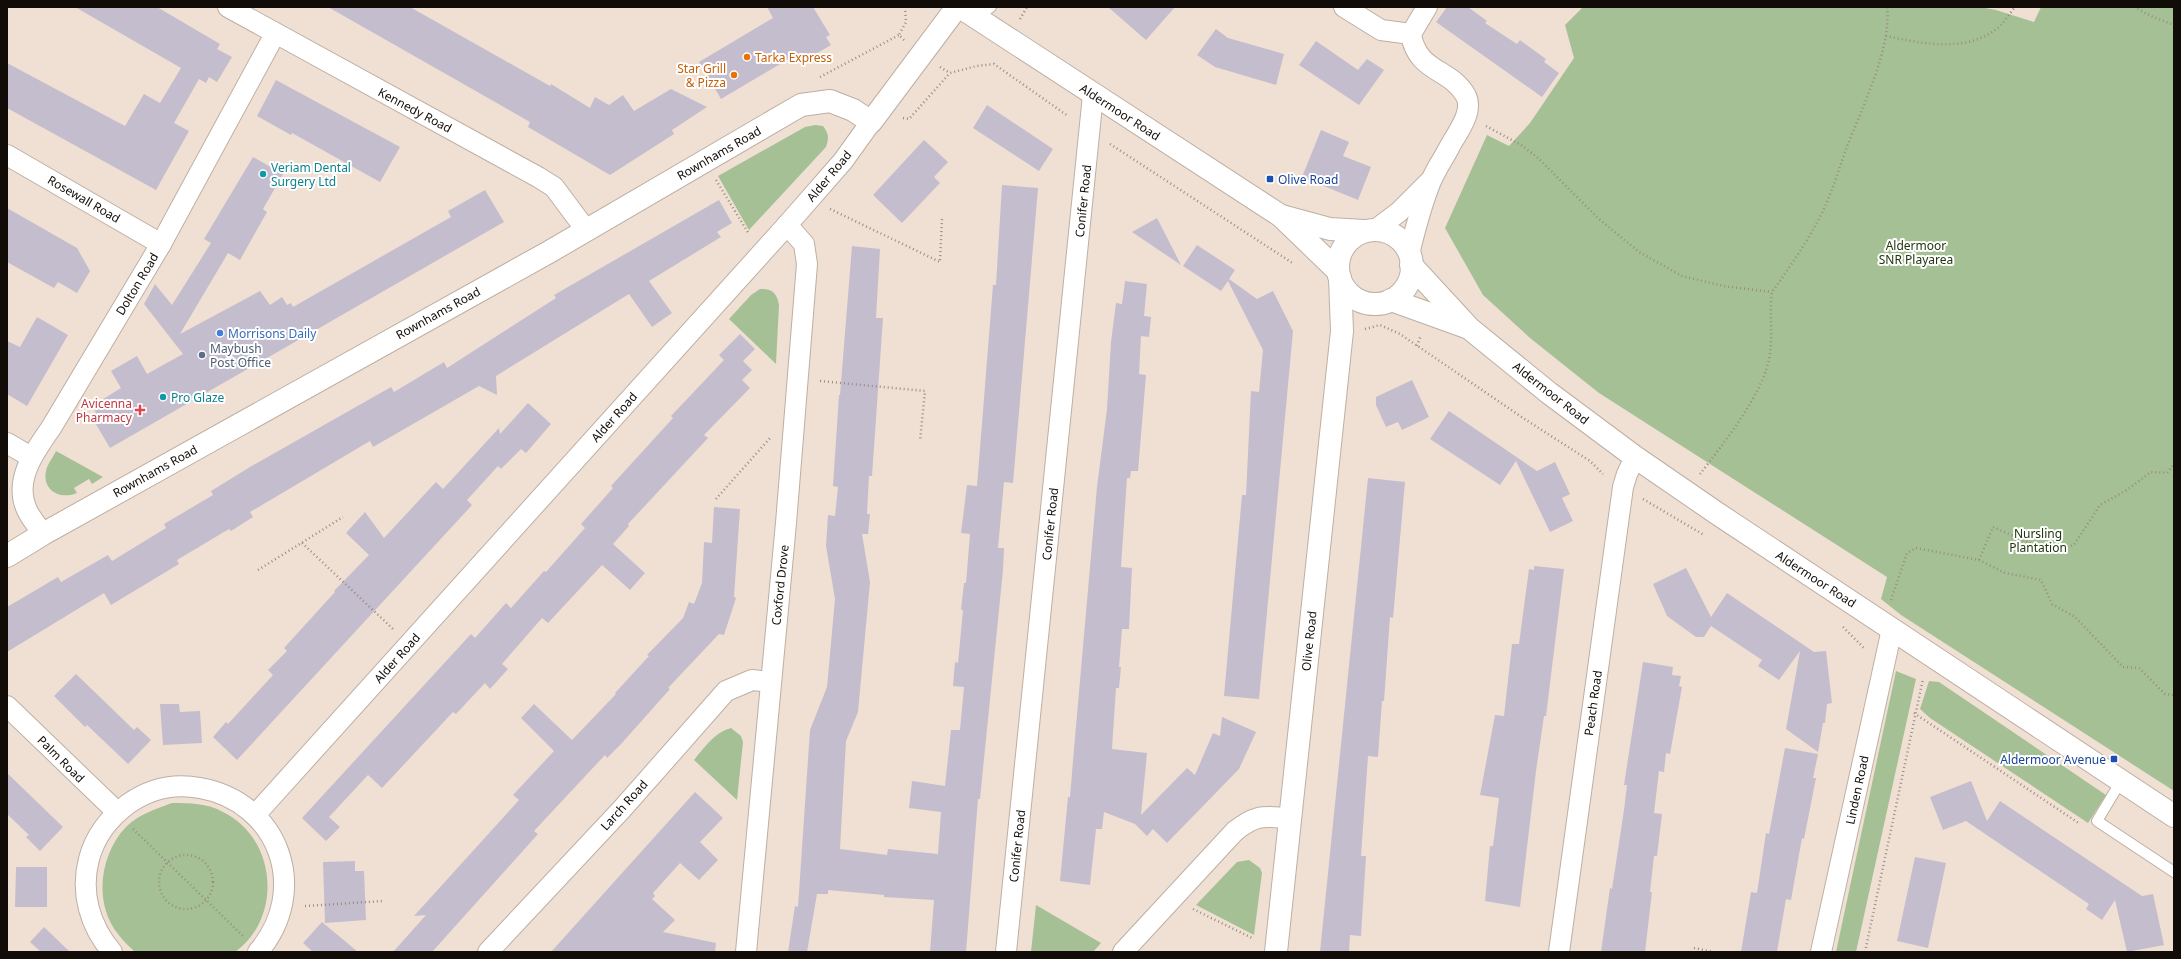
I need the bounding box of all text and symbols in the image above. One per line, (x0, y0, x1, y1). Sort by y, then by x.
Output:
place label: Tarka Express (755, 49, 832, 66)
marker: Tarka Express (742, 52, 752, 62)
place label: Star Grill & Pizza (677, 60, 726, 91)
marker: Star Grill & Pizza (729, 70, 739, 80)
street label: Aldermoor Road (1077, 80, 1163, 144)
street label: Kennedy Road (375, 83, 455, 137)
street label: Rownhams Road (674, 122, 764, 184)
street label: Alder Road (803, 147, 855, 205)
place label: Veriam Dental Surgery Ltd (271, 159, 351, 190)
street label: Conifer Road (1071, 164, 1095, 238)
marker: Veriam Dental Surgery Ltd (258, 169, 268, 179)
street label: Rosewall Road (45, 171, 123, 227)
place label: Olive Road (1278, 171, 1338, 188)
marker: Olive Road (1265, 174, 1275, 184)
park label: Aldermoor SNR Playarea (1879, 237, 1953, 268)
street label: Dolton Road (112, 250, 162, 318)
street label: Rownhams Road (393, 283, 483, 343)
place label: Morrisons Daily (228, 325, 317, 342)
marker: Morrisons Daily (215, 328, 225, 338)
place label: Maybush Post Office (210, 340, 271, 371)
marker: Maybush Post Office (197, 350, 207, 360)
street label: Aldermoor Road (1509, 358, 1593, 428)
street label: Alder Road (587, 388, 641, 446)
place label: Pro Glaze (171, 389, 225, 406)
marker: Pro Glaze (158, 392, 168, 402)
place label: Avicenna Pharmacy (76, 395, 133, 426)
marker: Avicenna Pharmacy (135, 405, 145, 415)
street label: Rownhams Road (110, 441, 200, 501)
street label: Conifer Road (1038, 487, 1062, 561)
park label: Nursling Plantation (2009, 525, 2067, 556)
street label: Coxford Drove (767, 544, 793, 626)
street label: Aldermoor Road (1773, 547, 1859, 611)
street label: Olive Road (1297, 610, 1321, 672)
street label: Alder Road (370, 629, 424, 687)
street label: Peach Road (1580, 669, 1606, 737)
street label: Palm Road (34, 732, 88, 786)
place label: Aldermoor Avenue (2000, 751, 2106, 768)
street label: Linden Road (1841, 754, 1873, 826)
marker: Aldermoor Avenue (2109, 754, 2119, 764)
street label: Larch Road (597, 776, 651, 834)
street label: Conifer Road (1005, 809, 1029, 883)

